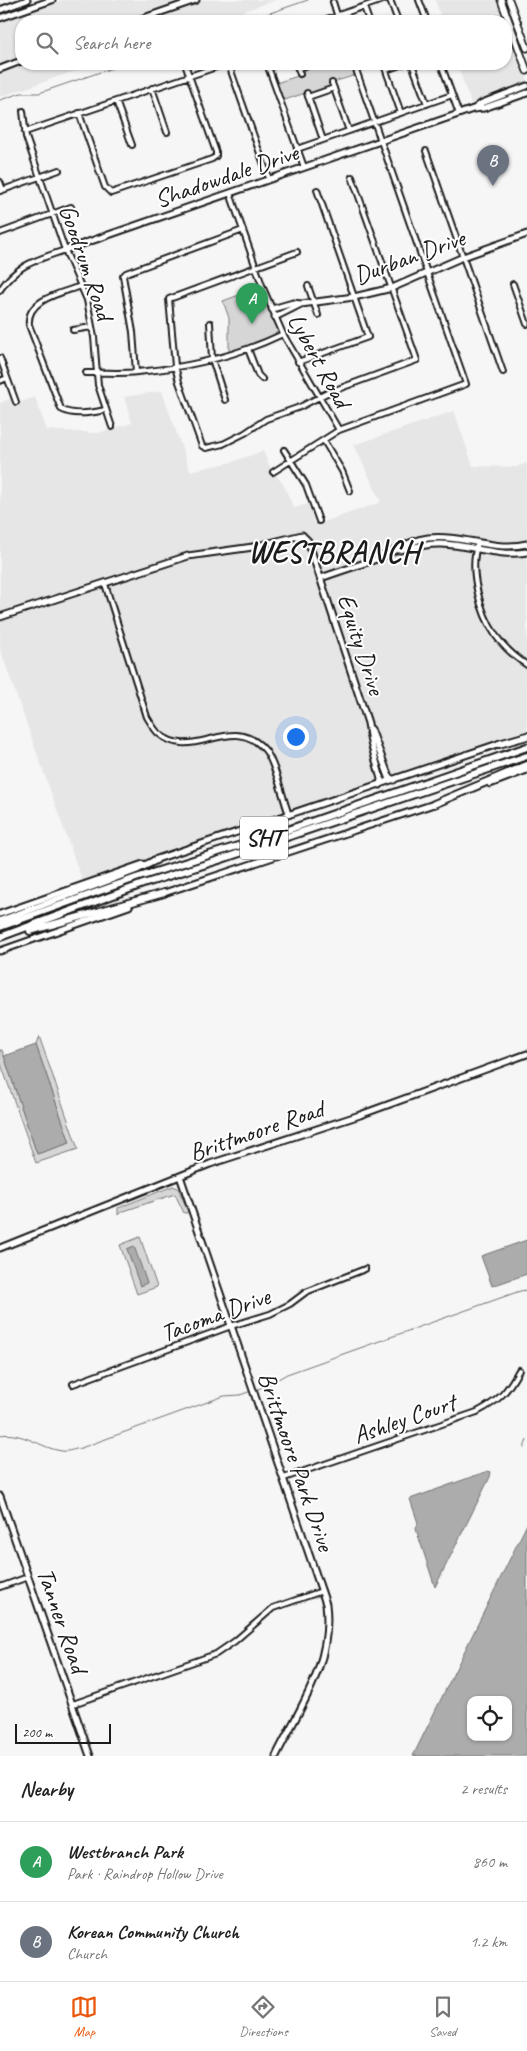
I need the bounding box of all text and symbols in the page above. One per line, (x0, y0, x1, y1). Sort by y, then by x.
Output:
search box (15, 15, 512, 70)
icon: search (33, 29, 61, 57)
text: Search here (73, 31, 150, 55)
street label: Shadowdale Drive (150, 136, 304, 215)
pin: B (477, 145, 509, 186)
street label: Goodrum Road (51, 200, 122, 328)
street label: Durban Drive (350, 221, 471, 292)
pin: A (236, 283, 268, 324)
street label: Lybert Road (280, 308, 360, 417)
district label: WESTBRANCH (248, 533, 424, 571)
street label: Equity Drive (330, 590, 393, 700)
your location (283, 724, 309, 750)
road number: SHT (240, 816, 288, 860)
street label: Brittmoore Road (185, 1092, 331, 1169)
street label: Tacoma Drive (156, 1280, 276, 1350)
street label: Brittmoore Park Drive (250, 1368, 342, 1557)
street label: Ashley Court (349, 1385, 463, 1451)
street label: Tanner Road (29, 1564, 96, 1681)
map controls (467, 1696, 512, 1741)
button: locate (467, 1696, 512, 1741)
scale bar (15, 1721, 111, 1744)
text: 200 m (22, 1724, 52, 1741)
text: Nearby (20, 1776, 73, 1802)
text: 2 results (460, 1779, 507, 1799)
text: Westbranch Park (67, 1840, 183, 1864)
text: A (32, 1852, 40, 1872)
text: 860 m (473, 1852, 507, 1872)
text: Park · Raindrop Hollow Drive (67, 1864, 223, 1884)
text: Korean Community Church (67, 1920, 239, 1944)
text: B (32, 1932, 40, 1952)
text: 1.2 km (470, 1932, 507, 1952)
text: Church (67, 1944, 107, 1964)
tab: Map (70, 1993, 98, 2040)
tab: Directions (239, 1993, 288, 2040)
tab: Saved (429, 1993, 457, 2040)

